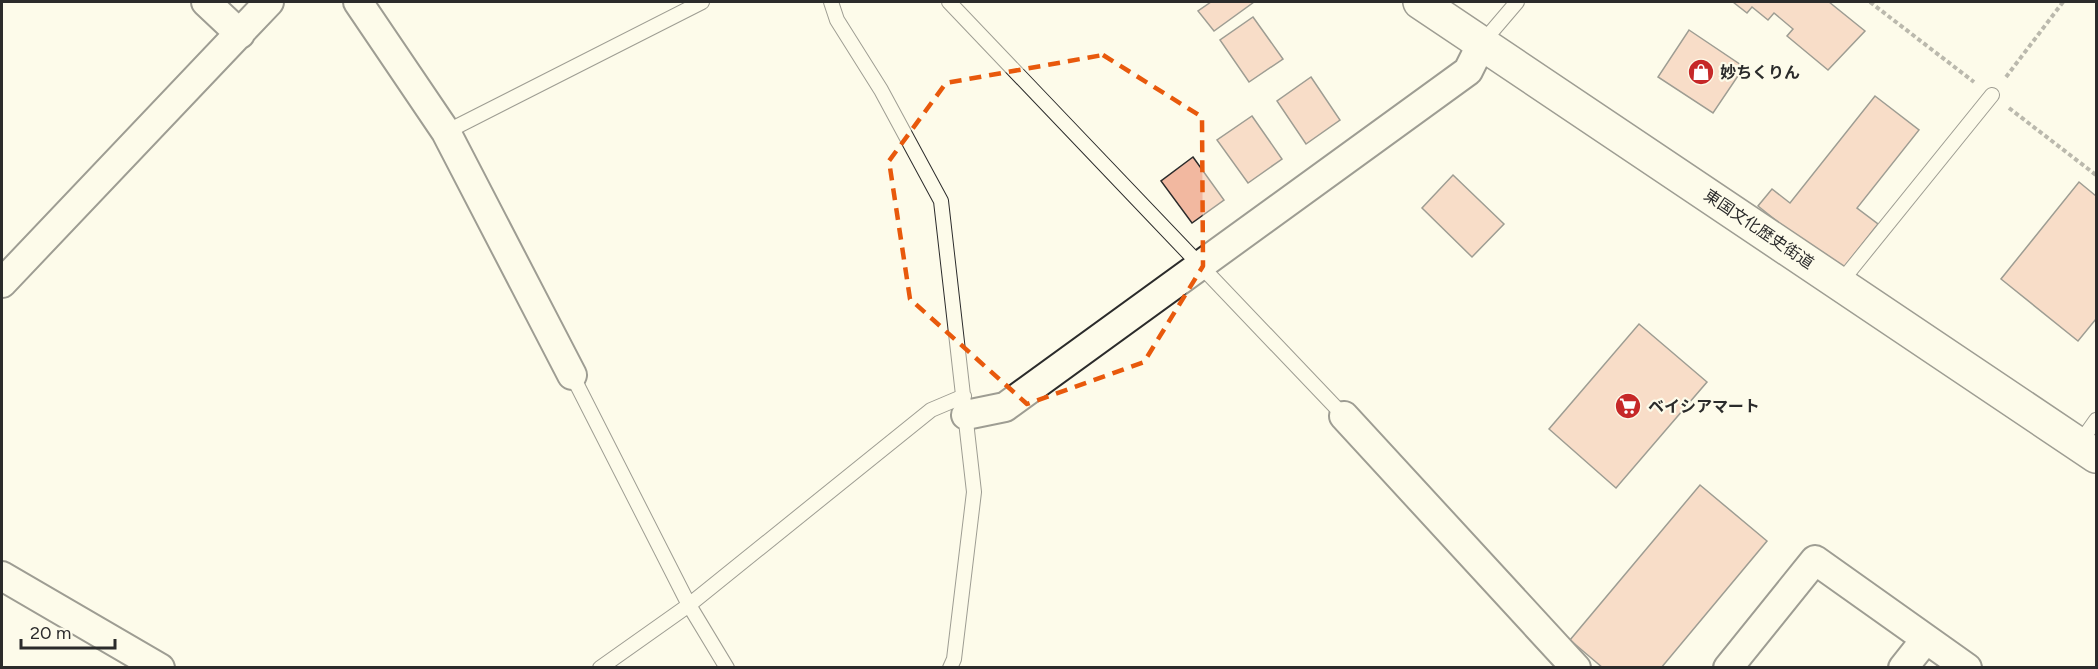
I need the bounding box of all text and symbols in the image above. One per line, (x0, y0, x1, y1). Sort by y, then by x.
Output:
shop icon: 妙ちくりん (1686, 57, 1716, 87)
place label: 妙ちくりん (1720, 63, 1800, 82)
street label: 東国文化歴史街道 (1701, 185, 1817, 273)
supermarket icon: ベイシアマート (1613, 391, 1643, 421)
place label: ベイシアマート (1648, 397, 1760, 416)
scale bar (21, 612, 116, 650)
text: 20 m (30, 622, 71, 644)

